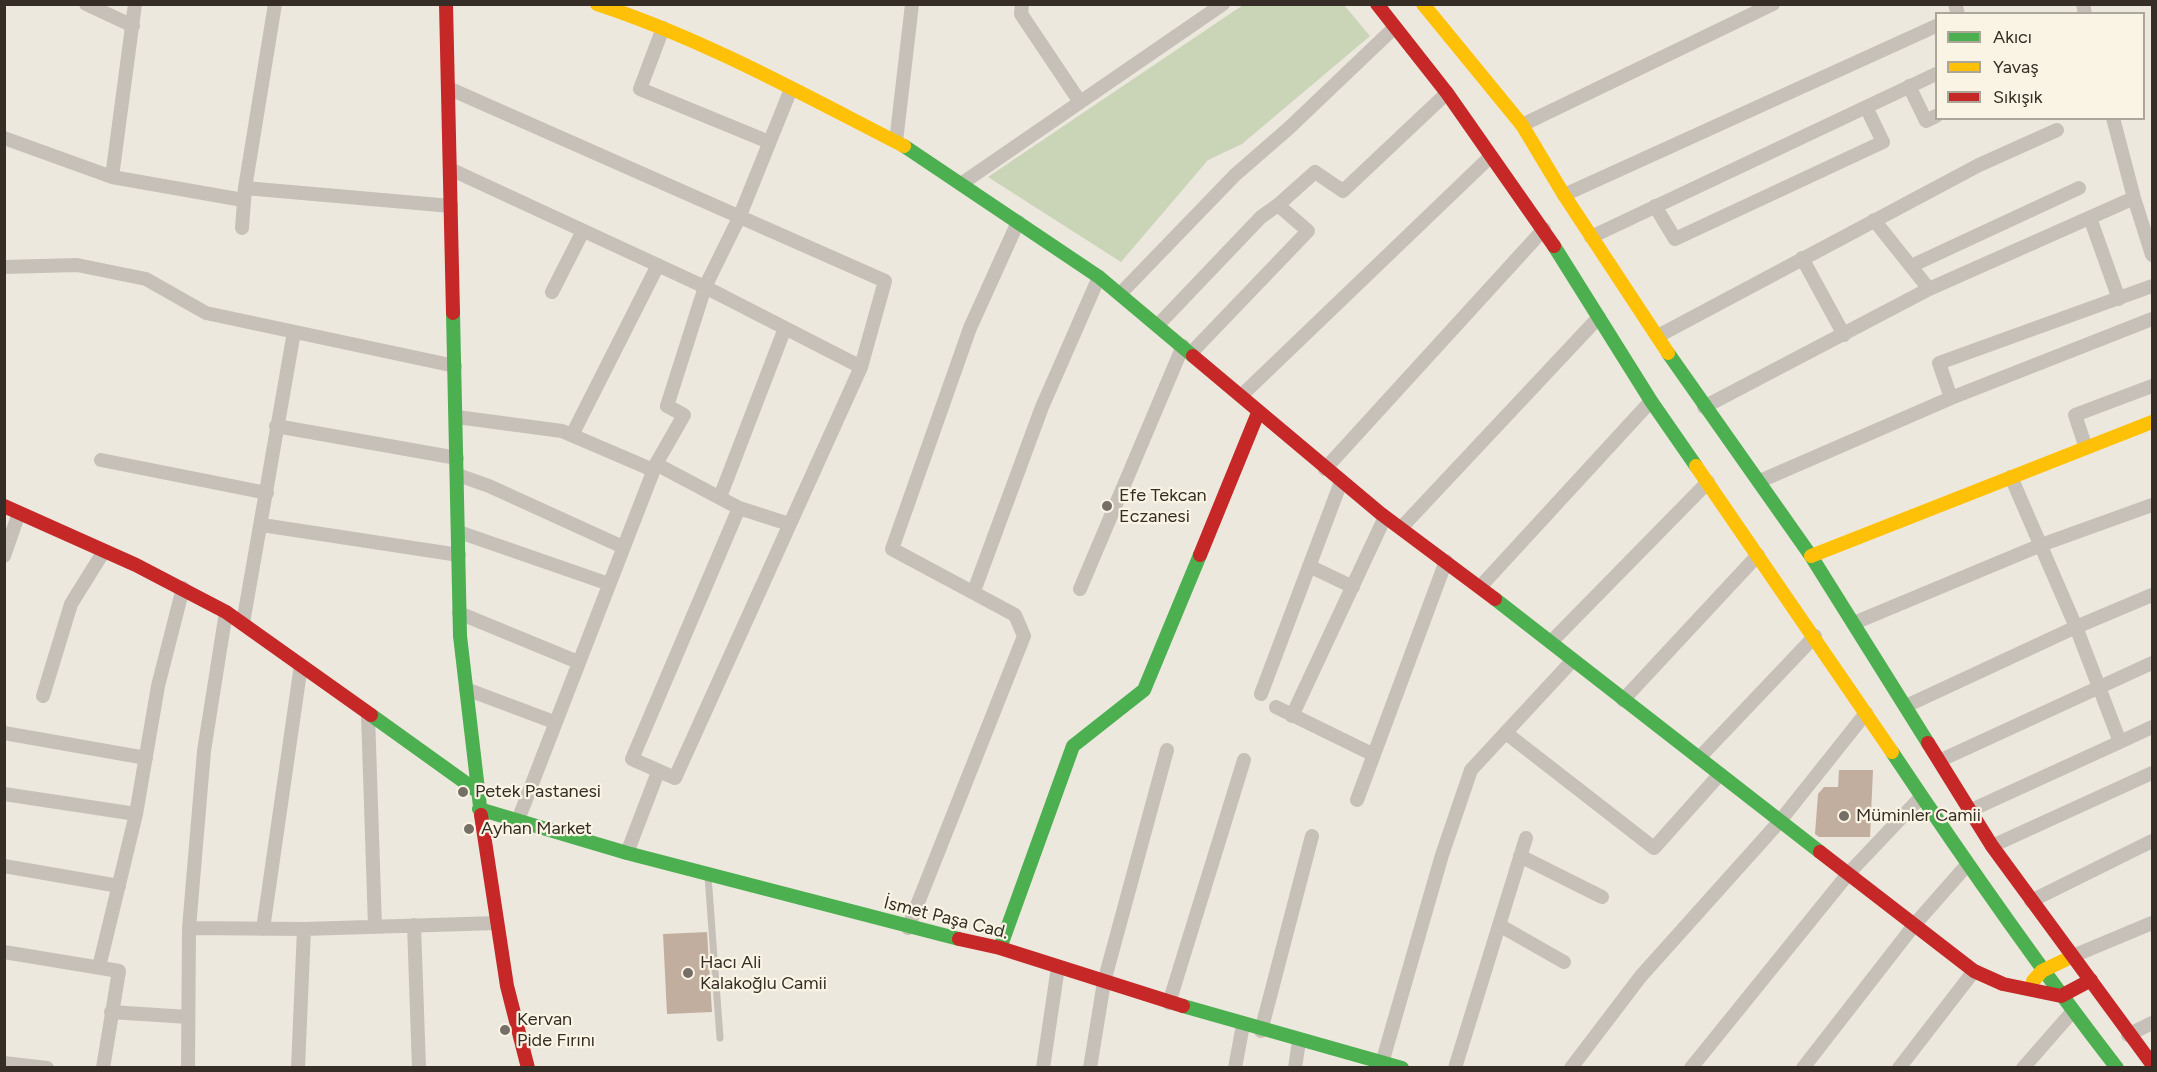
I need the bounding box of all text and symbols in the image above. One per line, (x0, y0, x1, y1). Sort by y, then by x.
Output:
legend (1935, 12, 2145, 120)
text: Akıcı (1993, 26, 2032, 48)
text: Yavaş (1993, 56, 2039, 78)
text: Sıkışık (1993, 86, 2043, 108)
place label: Efe Tekcan Eczanesi (1119, 485, 1207, 528)
marker: Efe Tekcan Eczanesi (1100, 499, 1114, 513)
place label: Petek Pastanesi (475, 781, 601, 803)
marker: Petek Pastanesi (456, 785, 470, 799)
place label: Müminler Camii (1856, 805, 1981, 827)
marker: Müminler Camii (1837, 809, 1851, 823)
place label: Ayhan Market (481, 818, 592, 840)
marker: Ayhan Market (462, 822, 476, 836)
street label: İsmet Paşa Cad. (881, 892, 1011, 944)
place label: Hacı Ali Kalakoğlu Camii (700, 952, 827, 994)
marker: Hacı Ali Kalakoğlu Camii (681, 966, 695, 980)
place label: Kervan Pide Fırını (517, 1009, 595, 1052)
marker: Kervan Pide Fırını (498, 1023, 512, 1037)

